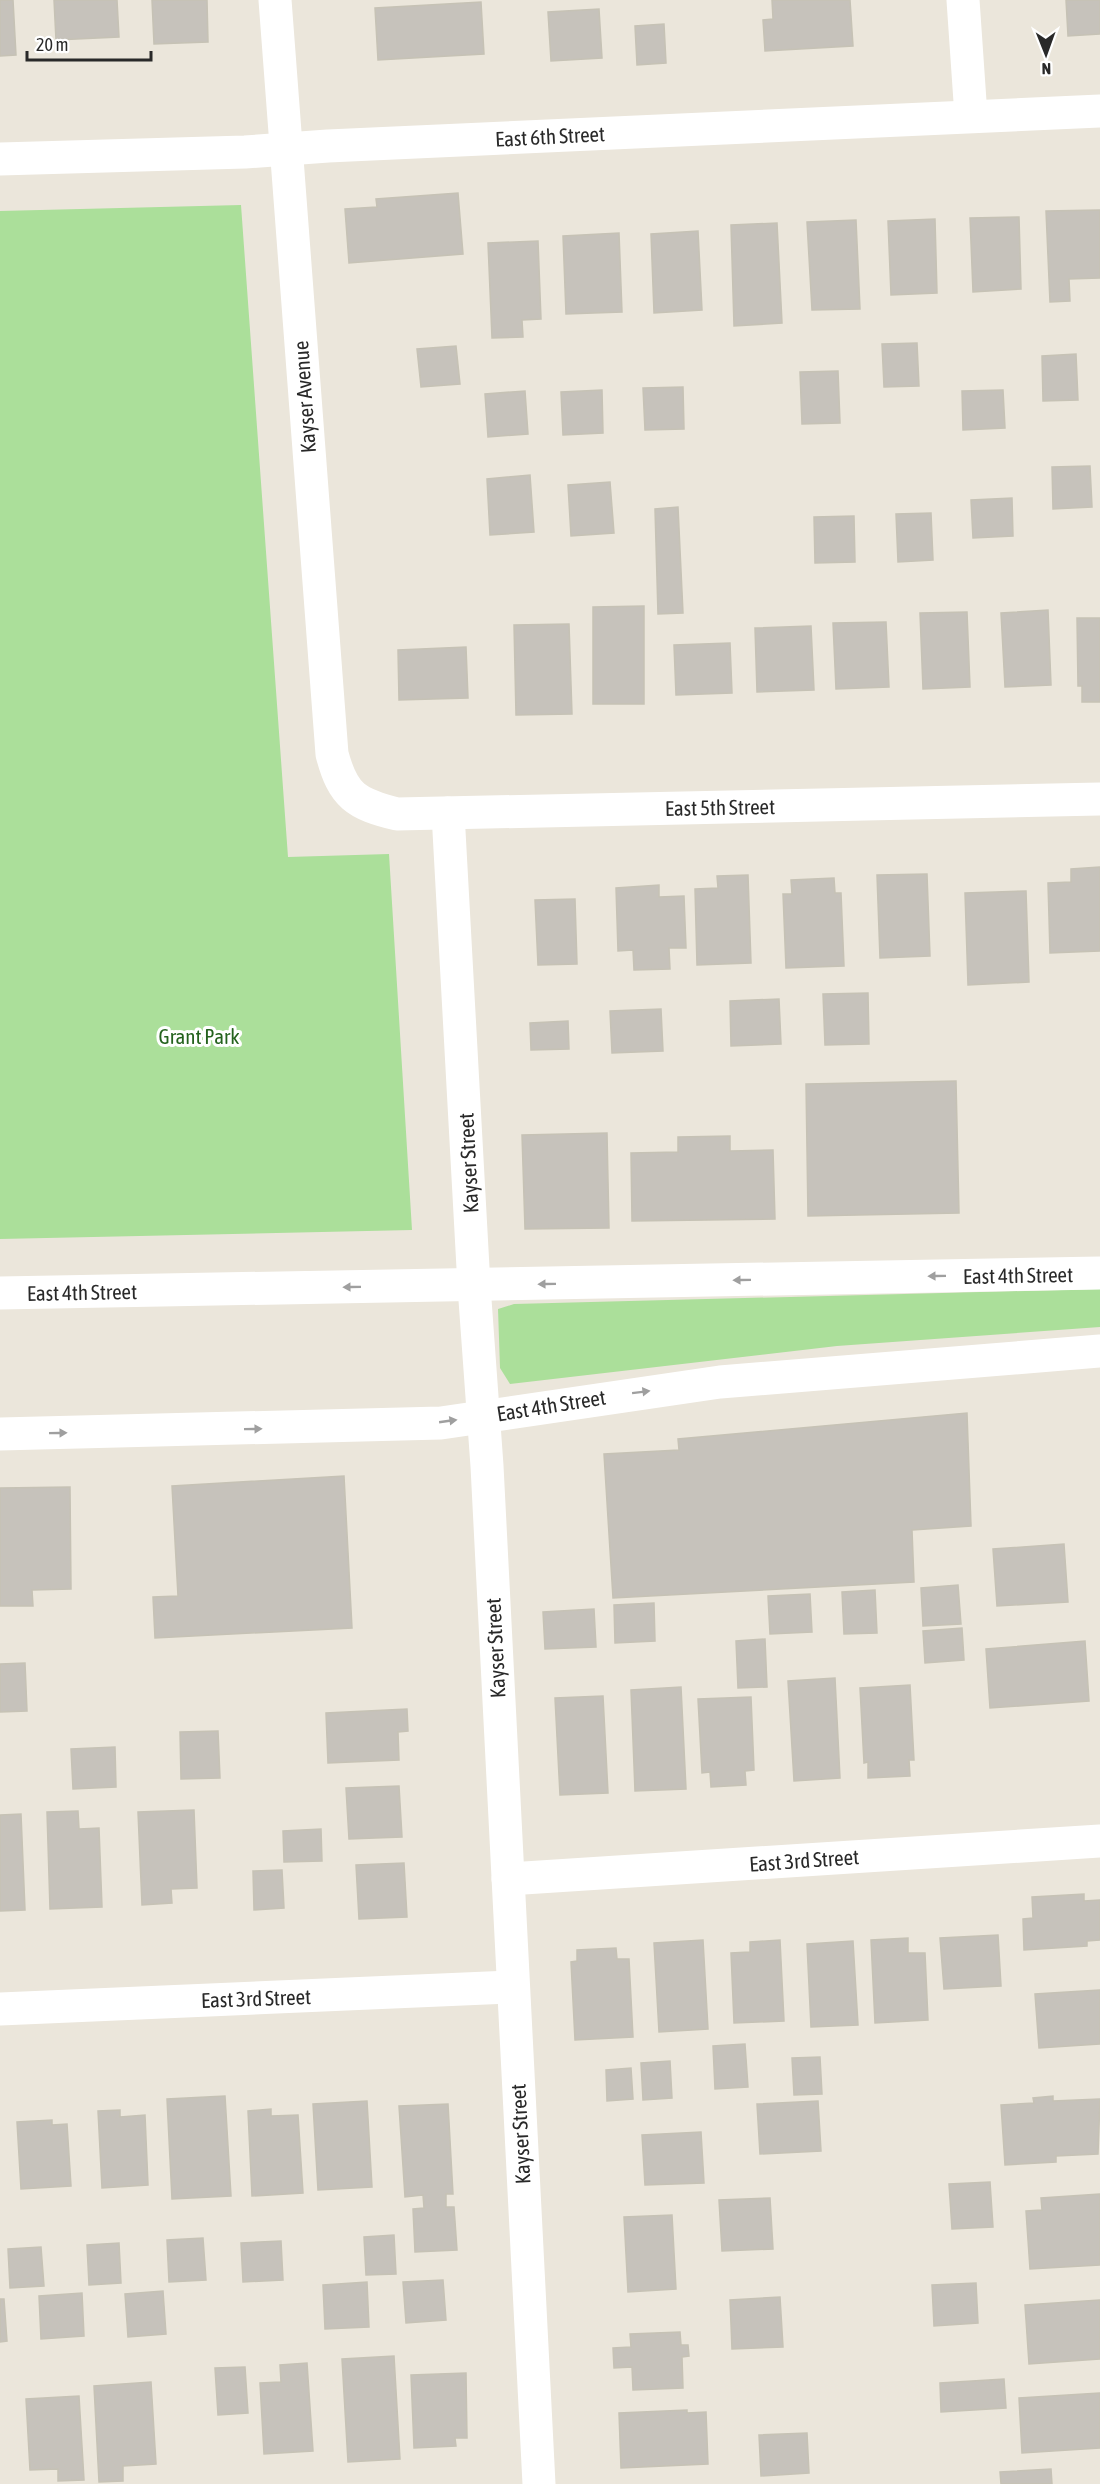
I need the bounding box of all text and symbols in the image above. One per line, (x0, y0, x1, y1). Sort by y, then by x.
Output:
scale bar (27, 24, 152, 62)
north arrow (1016, 24, 1076, 84)
text: 20 m (36, 34, 68, 55)
text: N (1041, 60, 1051, 78)
street label: East 6th Street (494, 121, 606, 151)
street label: Kayser Avenue (288, 340, 320, 454)
street label: East 5th Street (665, 794, 775, 820)
park label: Grant Park (159, 1024, 239, 1048)
street label: Kayser Street (453, 1112, 483, 1214)
street label: East 4th Street (963, 1262, 1073, 1288)
one-way arrow (927, 1271, 946, 1281)
one-way arrow (732, 1275, 751, 1285)
street label: East 4th Street (27, 1279, 137, 1305)
one-way arrow (537, 1279, 556, 1289)
one-way arrow (342, 1282, 361, 1292)
street label: East 4th Street (495, 1385, 607, 1425)
one-way arrow (631, 1387, 650, 1396)
one-way arrow (439, 1417, 458, 1426)
one-way arrow (244, 1424, 263, 1433)
one-way arrow (49, 1428, 68, 1438)
street label: Kayser Street (480, 1597, 510, 1699)
street label: East 3rd Street (748, 1844, 860, 1876)
street label: East 3rd Street (201, 1984, 311, 2012)
street label: Kayser Street (505, 2083, 535, 2185)

